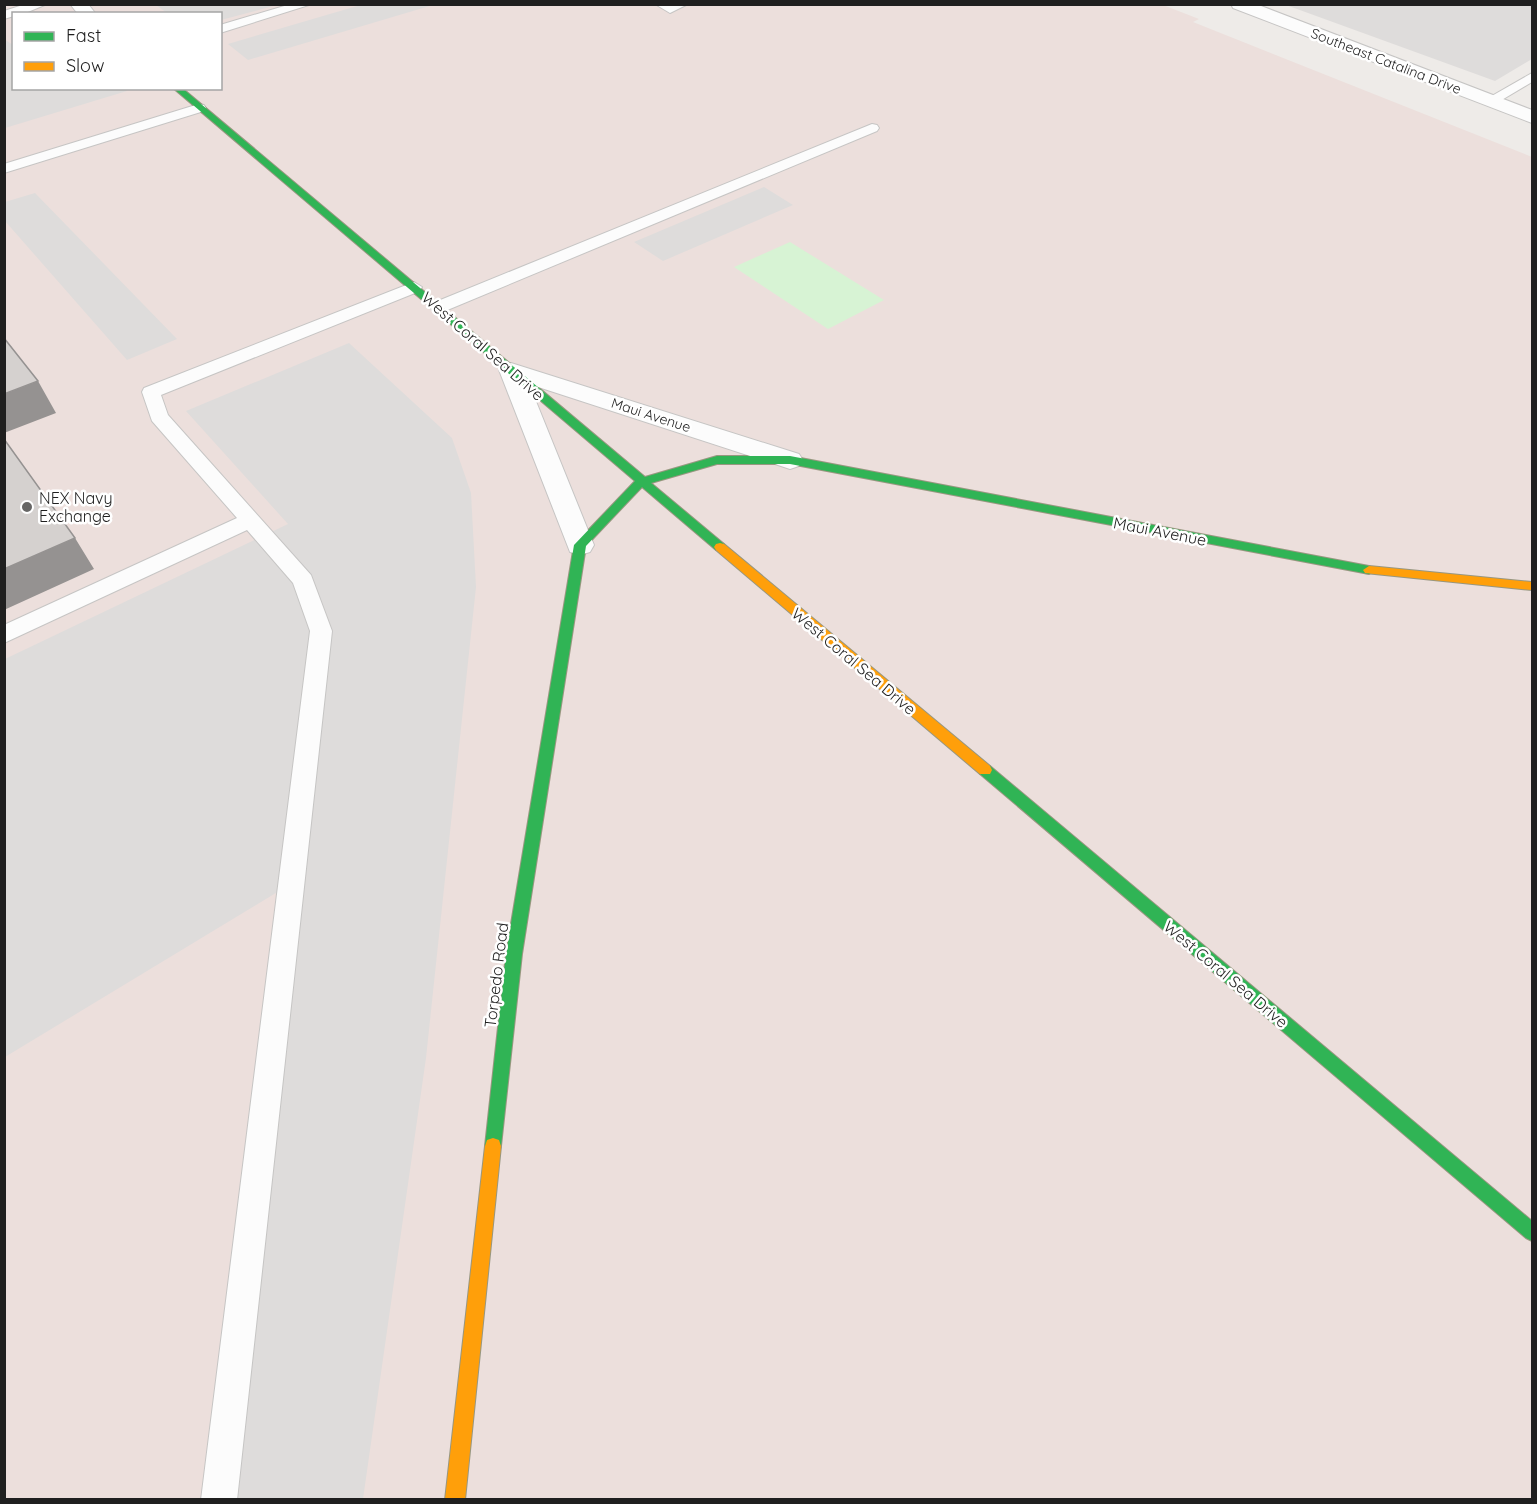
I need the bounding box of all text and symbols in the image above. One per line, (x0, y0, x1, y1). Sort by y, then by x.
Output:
legend (12, 12, 222, 90)
text: Fast (66, 24, 101, 47)
street label: Southeast Catalina Drive (1308, 24, 1464, 98)
text: Slow (66, 54, 104, 77)
street label: West Coral Sea Drive (418, 287, 548, 405)
street label: Maui Avenue (609, 394, 693, 436)
place label: NEX Navy Exchange (39, 488, 113, 526)
marker: NEX Navy Exchange (20, 500, 34, 514)
street label: Maui Avenue (1112, 512, 1208, 550)
street label: West Coral Sea Drive (788, 603, 920, 719)
street label: West Coral Sea Drive (1160, 916, 1292, 1032)
street label: Torpedo Road (480, 921, 512, 1029)

